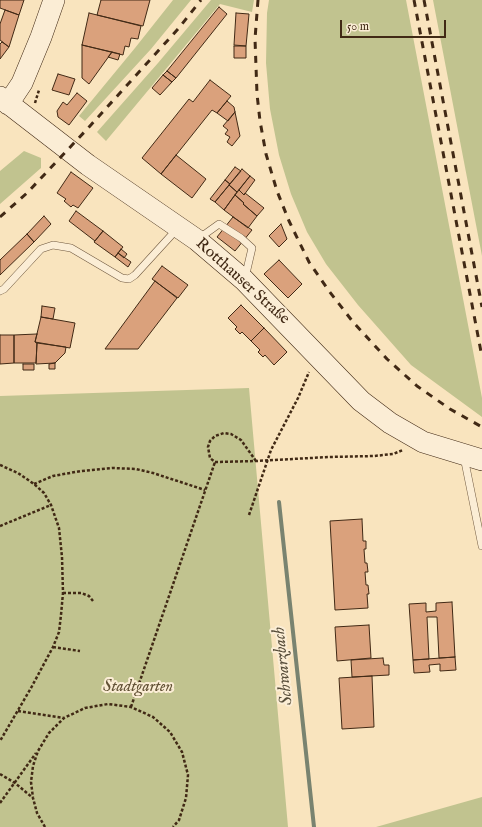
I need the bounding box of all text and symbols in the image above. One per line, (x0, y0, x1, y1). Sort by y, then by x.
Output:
scale bar (342, 12, 448, 38)
text: 50 m (347, 19, 369, 34)
street label: Rotthauser Straße (191, 235, 293, 329)
water label: Schwarzbach (270, 626, 298, 706)
park label: Stadtgarten (103, 678, 173, 698)

